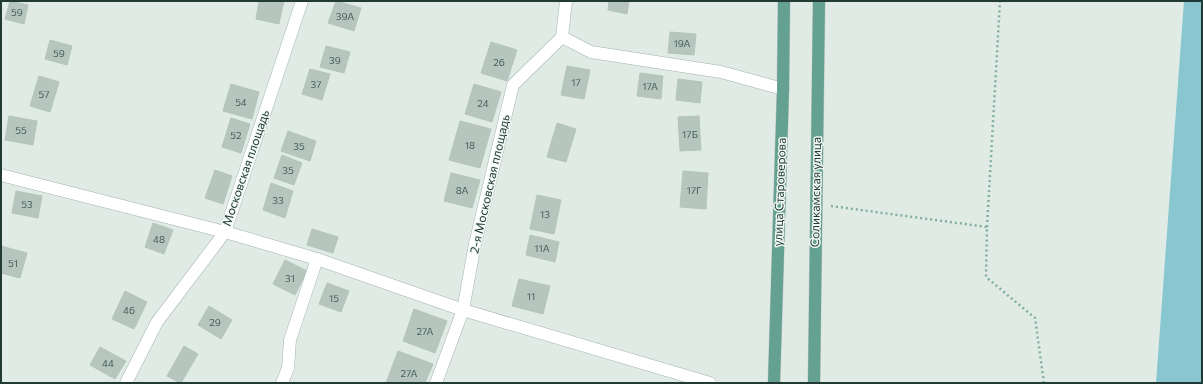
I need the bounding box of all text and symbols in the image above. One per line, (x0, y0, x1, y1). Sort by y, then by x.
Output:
house number: 59 (11, 6, 23, 18)
house number: 39А (336, 10, 354, 22)
house number: 19А (673, 37, 691, 49)
house number: 59 (53, 47, 65, 59)
house number: 39 (329, 54, 341, 66)
house number: 26 (493, 56, 505, 68)
house number: 17 (571, 76, 581, 88)
house number: 37 (311, 78, 321, 90)
house number: 17А (642, 80, 658, 92)
house number: 57 (38, 88, 50, 100)
house number: 54 (235, 96, 247, 108)
house number: 24 (477, 97, 489, 109)
street label: Московская площадь (219, 108, 272, 228)
street label: 2-я Московская площадь (466, 113, 512, 255)
house number: 55 (15, 124, 27, 136)
house number: 17Б (682, 128, 698, 140)
house number: 52 (230, 129, 242, 141)
street label: улица Староверова (770, 137, 788, 247)
street label: Соликамская улица (807, 137, 823, 247)
house number: 18 (465, 139, 475, 151)
house number: 35 (293, 140, 305, 152)
house number: 35 (282, 164, 294, 176)
house number: 8А (456, 184, 468, 196)
house number: 17Г (686, 184, 702, 196)
house number: 33 (272, 194, 284, 206)
house number: 53 (21, 198, 33, 210)
house number: 13 (540, 208, 550, 220)
house number: 48 (153, 233, 165, 245)
house number: 11А (534, 242, 550, 254)
house number: 51 (8, 257, 18, 269)
house number: 31 (285, 272, 295, 284)
house number: 11 (527, 290, 535, 302)
house number: 15 (329, 292, 339, 304)
house number: 46 (123, 304, 135, 316)
house number: 29 (209, 316, 221, 328)
house number: 27А (417, 325, 434, 337)
house number: 44 (102, 357, 114, 369)
house number: 27А (401, 367, 418, 379)

